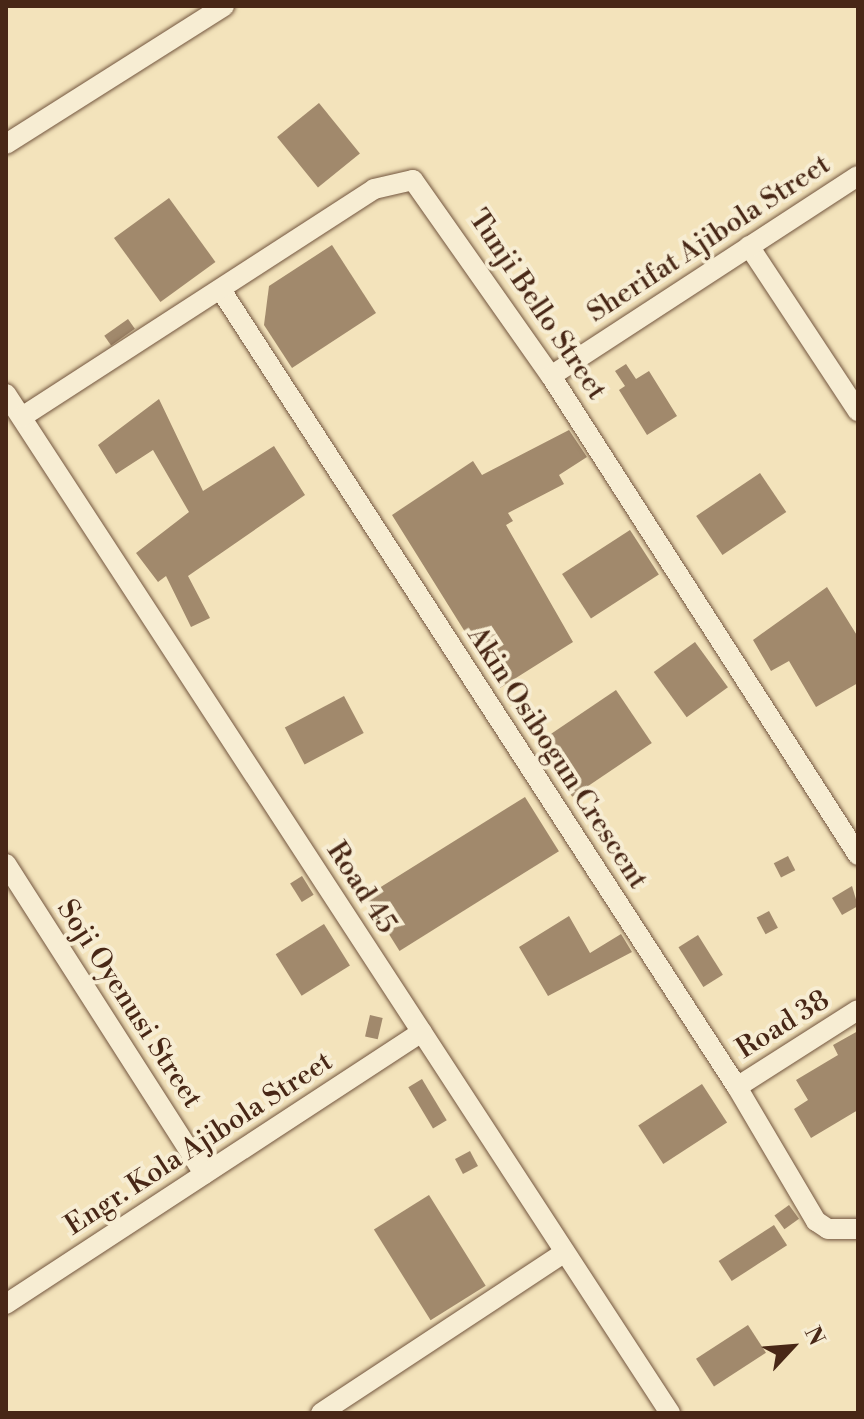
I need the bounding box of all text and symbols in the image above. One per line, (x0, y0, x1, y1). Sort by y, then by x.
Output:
street label: Sherifat Ajibola Street (581, 148, 837, 330)
street label: Tunji Bello Street (461, 203, 613, 407)
street label: Akin Osibogun Crescent (460, 621, 654, 895)
street label: Road 45 (319, 836, 403, 940)
street label: Soji Oyenusi Street (49, 894, 209, 1114)
street label: Road 38 (730, 983, 836, 1067)
street label: Engr. Kola Ajibola Street (59, 1045, 339, 1243)
north arrow (752, 1307, 832, 1387)
text: N (798, 1323, 830, 1350)

